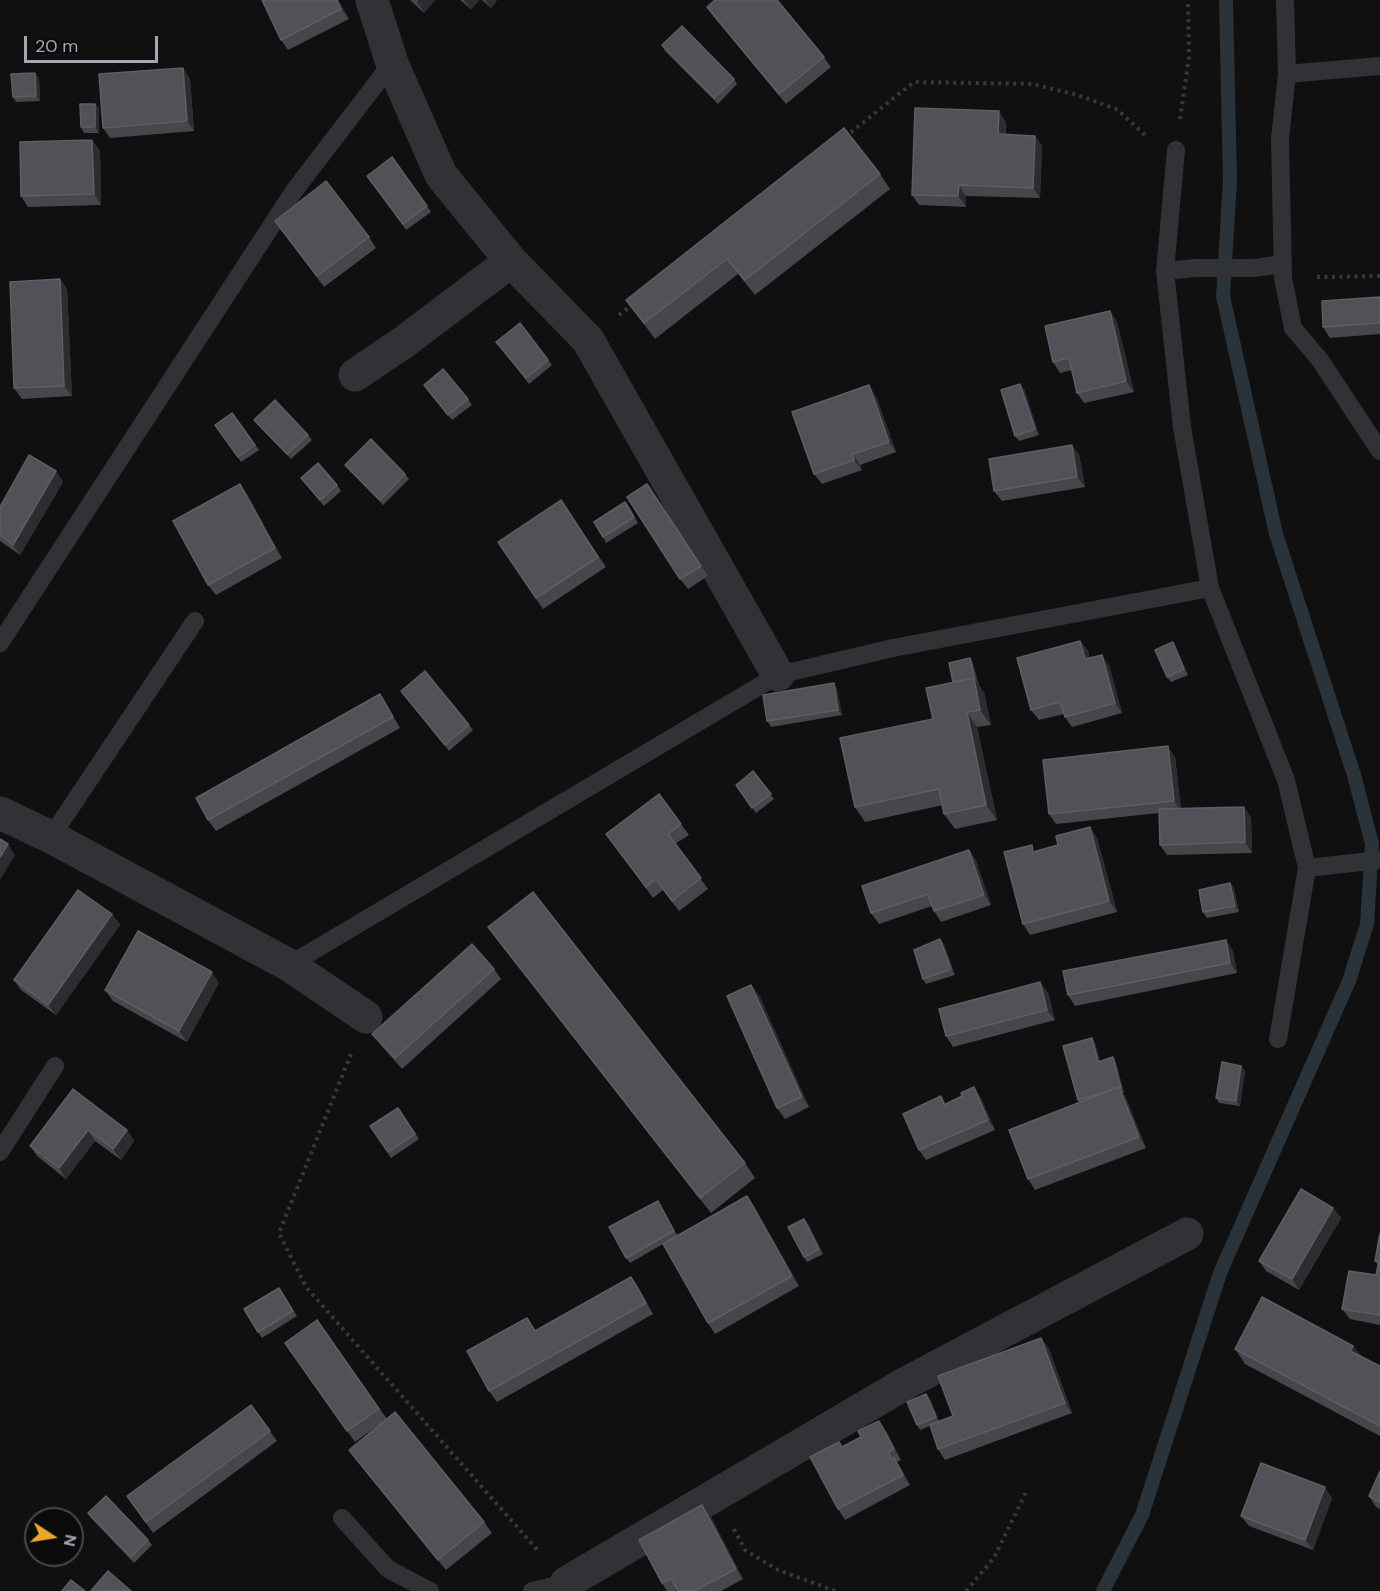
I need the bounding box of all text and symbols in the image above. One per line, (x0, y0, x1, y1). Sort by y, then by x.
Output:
scale bar (27, 24, 160, 62)
text: 20 m (35, 34, 78, 58)
north arrow (24, 1507, 84, 1567)
text: N (59, 1533, 82, 1548)

